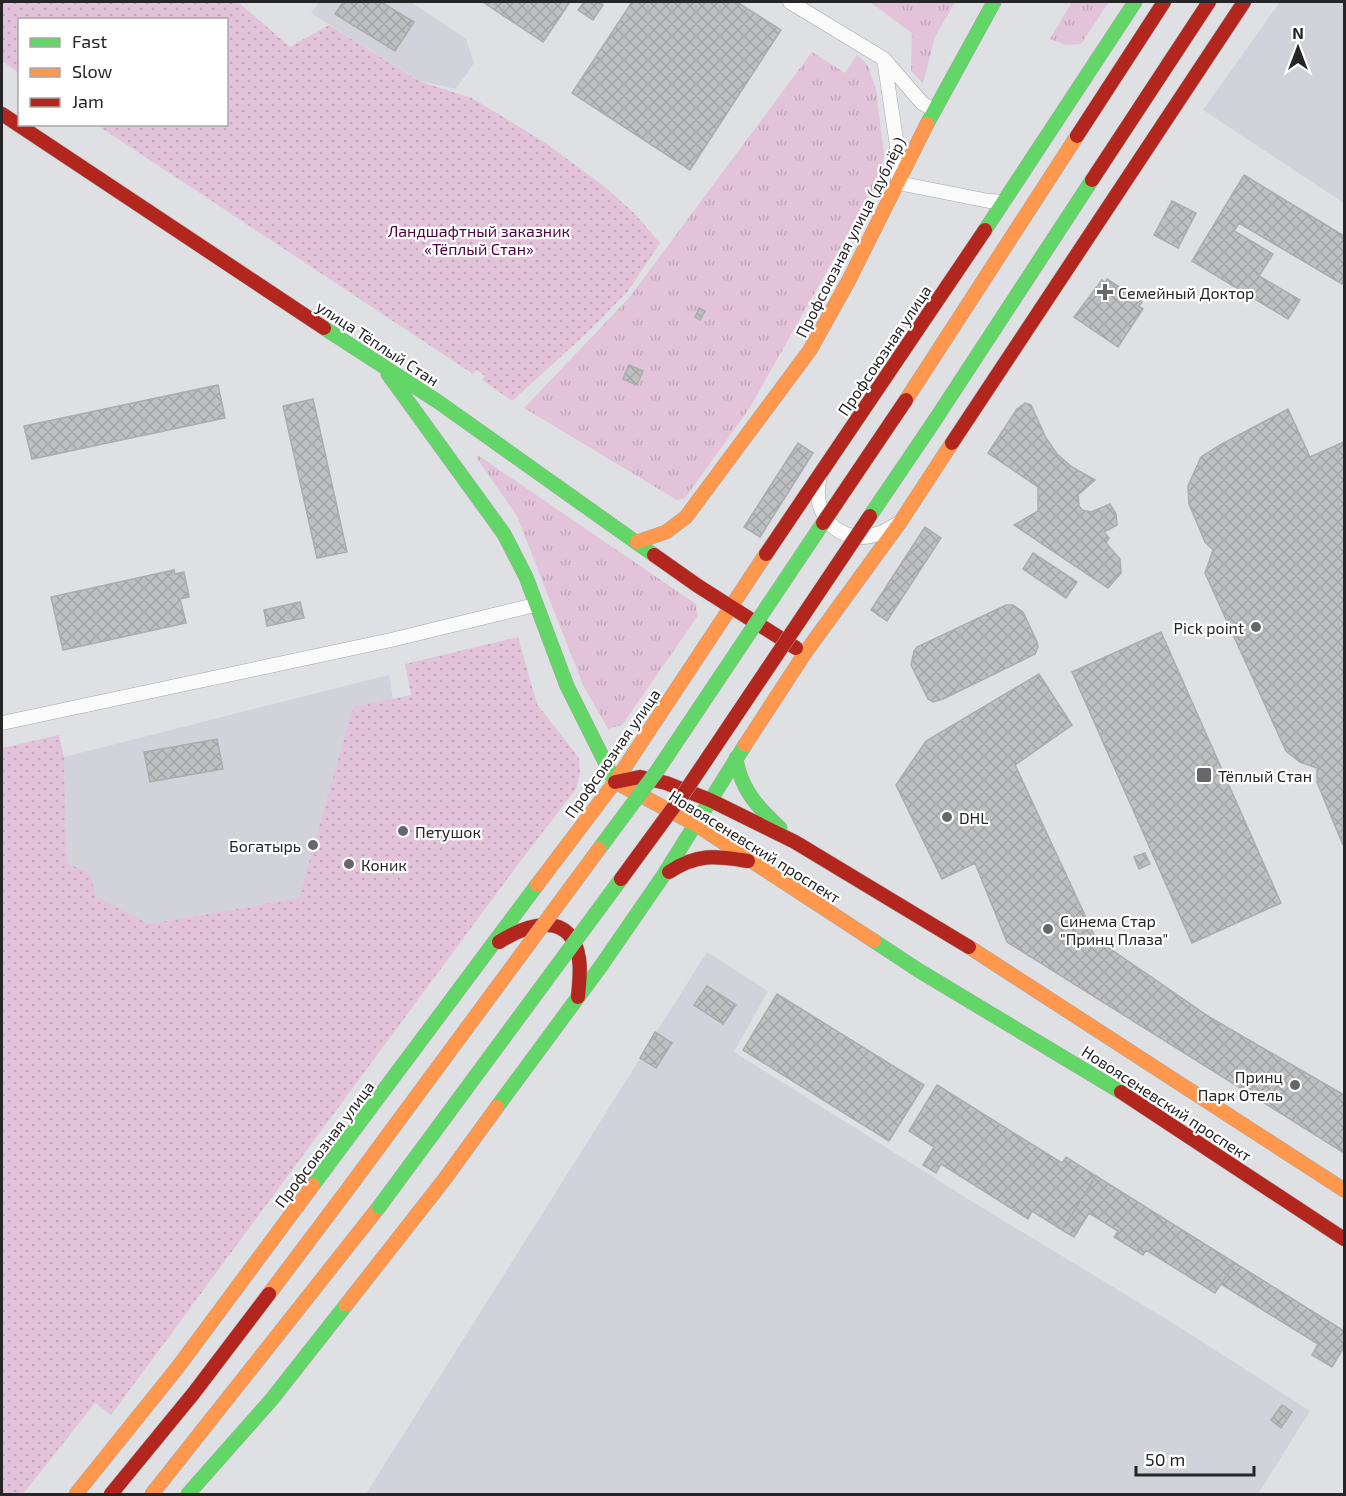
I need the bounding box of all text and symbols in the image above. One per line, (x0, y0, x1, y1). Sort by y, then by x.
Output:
legend (18, 18, 228, 126)
north arrow (1268, 18, 1328, 78)
text: N (1292, 23, 1304, 42)
text: Fast (72, 30, 107, 52)
text: Slow (72, 60, 113, 82)
text: Jam (72, 90, 104, 112)
street label: Профсоюзная улица (дублёр) (791, 134, 910, 341)
park label: Ландшафтный заказник «Тёплый Стан» (388, 221, 571, 258)
street label: Профсоюзная улица (833, 281, 936, 419)
marker: Семейный Доктор (1096, 283, 1114, 301)
place label: Семейный Доктор (1118, 283, 1254, 302)
street label: улица Тёплый Стан (313, 296, 443, 391)
place label: Pick point (1173, 618, 1244, 637)
marker: Pick point (1249, 620, 1263, 634)
street label: Профсоюзная улица (560, 685, 665, 822)
marker: Тёплый Стан (1195, 766, 1213, 784)
place label: Тёплый Стан (1218, 766, 1312, 785)
street label: Новоясеневский проспект (666, 785, 844, 907)
place label: DHL (959, 808, 989, 827)
marker: DHL (940, 810, 954, 824)
place label: Петушок (415, 822, 481, 842)
marker: Петушок (396, 824, 410, 838)
place label: Богатырь (229, 836, 301, 855)
marker: Богатырь (306, 838, 320, 852)
place label: Коник (361, 855, 407, 874)
marker: Коник (342, 857, 356, 871)
place label: Синема Стар "Принц Плаза" (1060, 911, 1168, 948)
marker: Синема Стар "Принц Плаза" (1041, 922, 1055, 936)
street label: Новоясеневский проспект (1079, 1041, 1255, 1165)
place label: Принц Парк Отель (1198, 1067, 1283, 1104)
street label: Профсоюзная улица (270, 1077, 379, 1212)
marker: Принц Парк Отель (1288, 1078, 1302, 1092)
scale bar (1136, 1439, 1254, 1477)
text: 50 m (1145, 1448, 1185, 1470)

